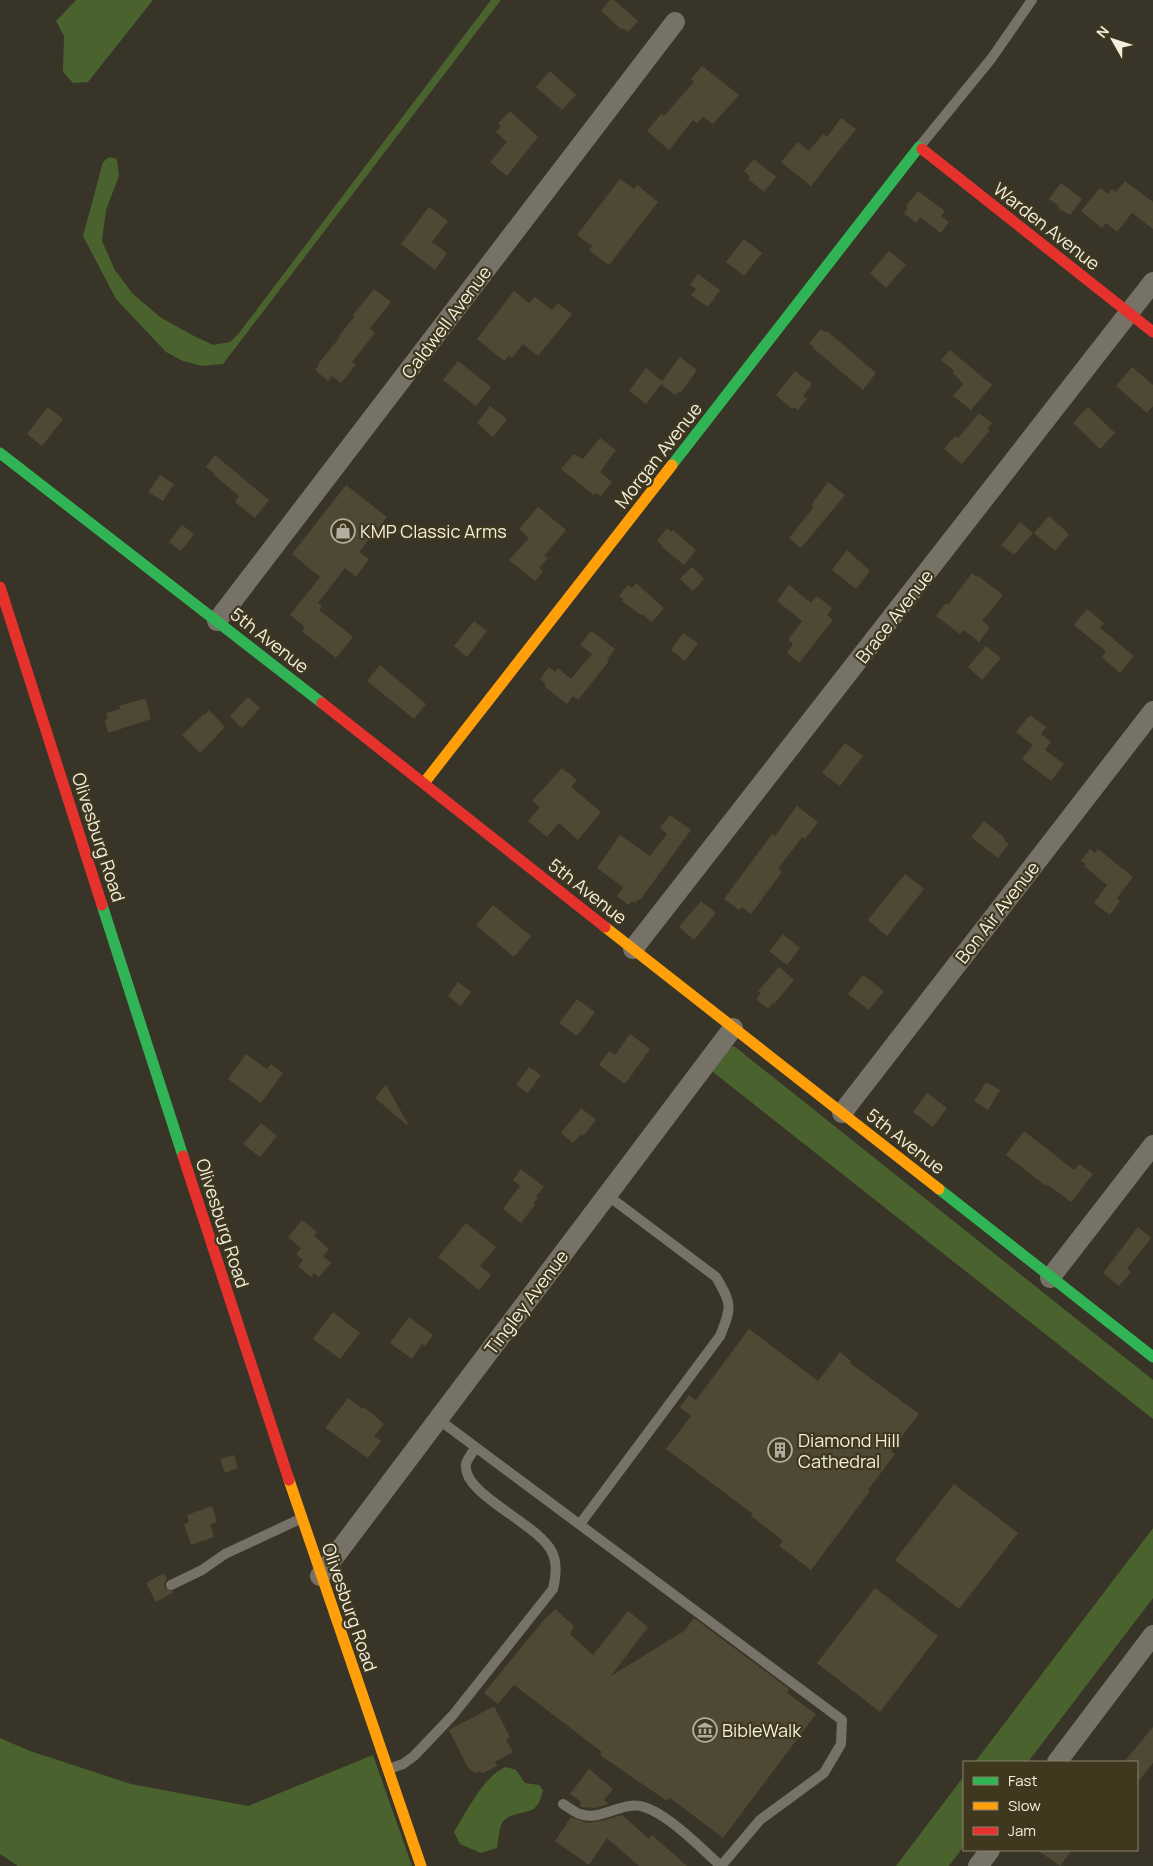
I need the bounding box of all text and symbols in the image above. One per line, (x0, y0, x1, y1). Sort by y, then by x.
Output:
north arrow (1088, 15, 1138, 65)
text: N (1092, 22, 1113, 41)
street label: Warden Avenue (989, 177, 1105, 275)
street label: Caldwell Avenue (396, 261, 496, 383)
street label: Morgan Avenue (609, 397, 707, 513)
shop icon: KMP Classic Arms (330, 518, 356, 544)
place label: KMP Classic Arms (360, 519, 507, 543)
street label: Brace Avenue (850, 564, 938, 668)
street label: 5th Avenue (226, 602, 314, 678)
street label: Olivesburg Road (67, 769, 131, 905)
street label: 5th Avenue (544, 853, 632, 929)
street label: Bon Air Avenue (950, 856, 1044, 968)
street label: 5th Avenue (862, 1103, 950, 1179)
street label: Olivesburg Road (191, 1155, 255, 1291)
street label: Tingley Avenue (479, 1245, 573, 1359)
place label: Diamond Hill Cathedral (798, 1428, 900, 1473)
building icon: Diamond Hill Cathedral (767, 1437, 793, 1463)
street label: Olivesburg Road (317, 1539, 383, 1675)
museum icon: BibleWalk (692, 1717, 718, 1743)
place label: BibleWalk (722, 1718, 802, 1742)
legend (963, 1761, 1138, 1851)
text: Fast (1008, 1770, 1037, 1791)
text: Slow (1008, 1795, 1041, 1816)
text: Jam (1008, 1820, 1036, 1841)

